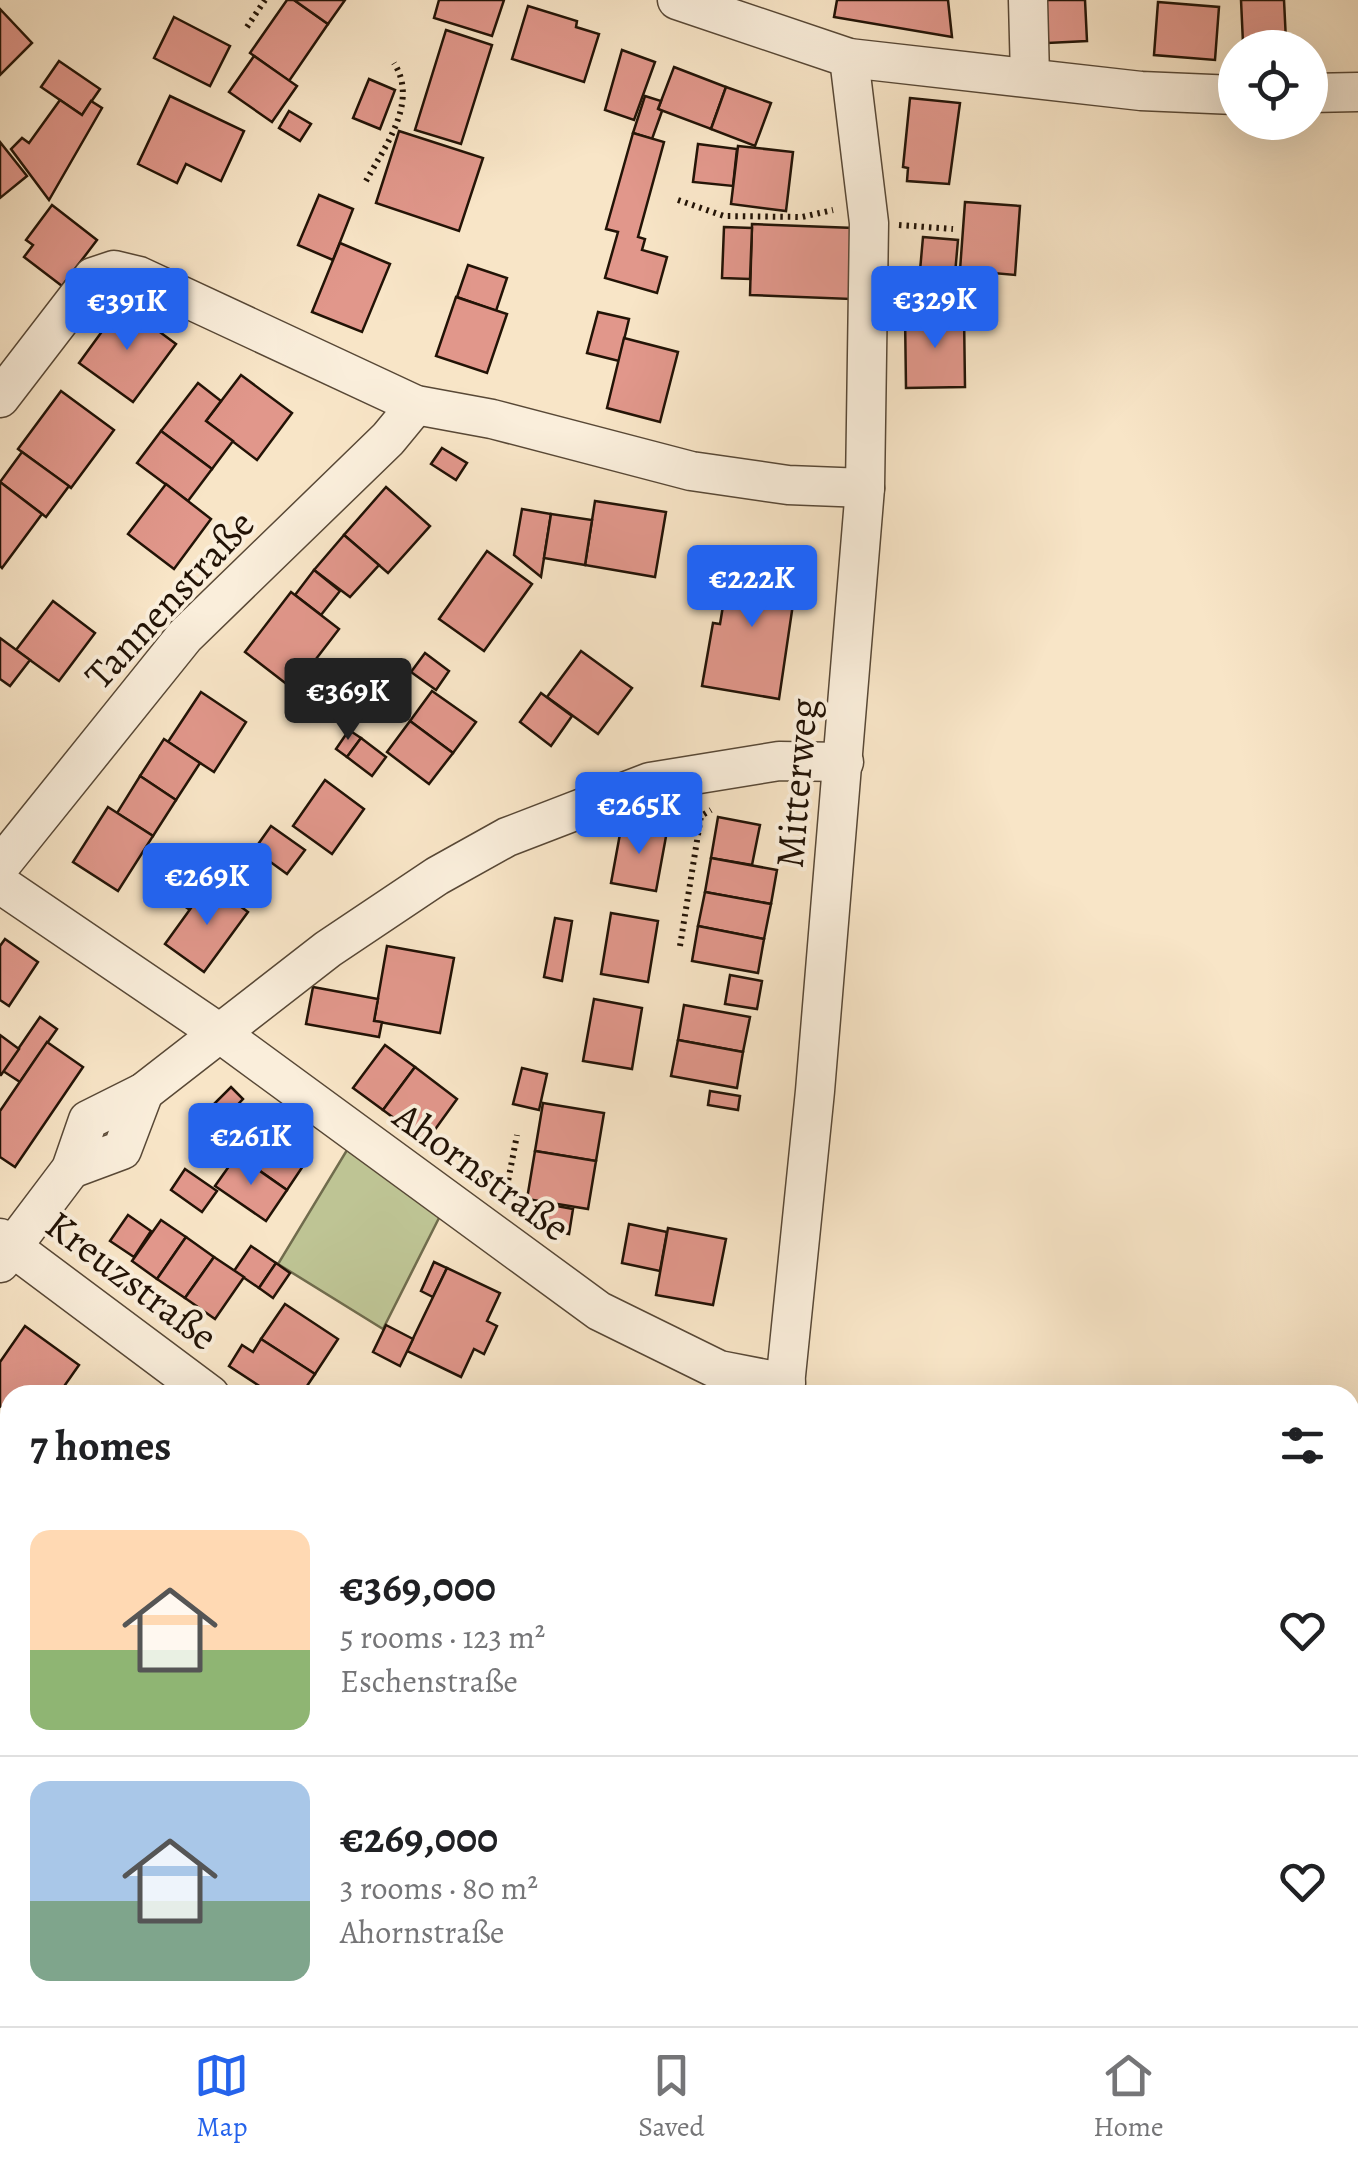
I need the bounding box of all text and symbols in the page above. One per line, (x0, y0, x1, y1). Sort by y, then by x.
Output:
map controls (1218, 30, 1328, 140)
button: locate (1218, 30, 1328, 140)
pin: €329K (865, 266, 1005, 351)
pin: €391K (57, 268, 197, 353)
text: €329K (893, 276, 977, 320)
text: €391K (87, 278, 167, 322)
street label: Tannenstraße (72, 498, 267, 701)
pin: €222K (682, 545, 822, 630)
text: €222K (709, 555, 795, 599)
pin: €369K (278, 658, 418, 743)
text: €369K (307, 668, 389, 712)
street label: Mitterweg (762, 696, 831, 870)
pin: €265K (569, 772, 709, 857)
text: €265K (597, 782, 681, 826)
pin: €269K (137, 843, 277, 928)
text: €269K (165, 853, 249, 897)
street label: Ahornstraße (382, 1088, 581, 1254)
pin: €261K (181, 1103, 321, 1188)
text: €261K (210, 1113, 292, 1157)
street label: Kreuzstraße (34, 1198, 229, 1363)
text: 7 homes (30, 1417, 171, 1474)
icon: filters (1275, 1418, 1330, 1473)
text: €369,000 (340, 1558, 496, 1615)
icon: home (110, 1570, 230, 1690)
icon: heart (1275, 1603, 1330, 1658)
text: 5 rooms · 123 m² (340, 1615, 545, 1659)
text: Eschenstraße (340, 1659, 518, 1703)
text: €269,000 (340, 1809, 498, 1866)
icon: home (110, 1821, 230, 1941)
icon: heart (1275, 1854, 1330, 1909)
text: 3 rooms · 80 m² (340, 1866, 538, 1910)
text: Ahornstraße (340, 1910, 504, 1954)
tab: Map (194, 2048, 249, 2146)
tab: Saved (638, 2048, 705, 2146)
tab: Home (1093, 2048, 1164, 2146)

